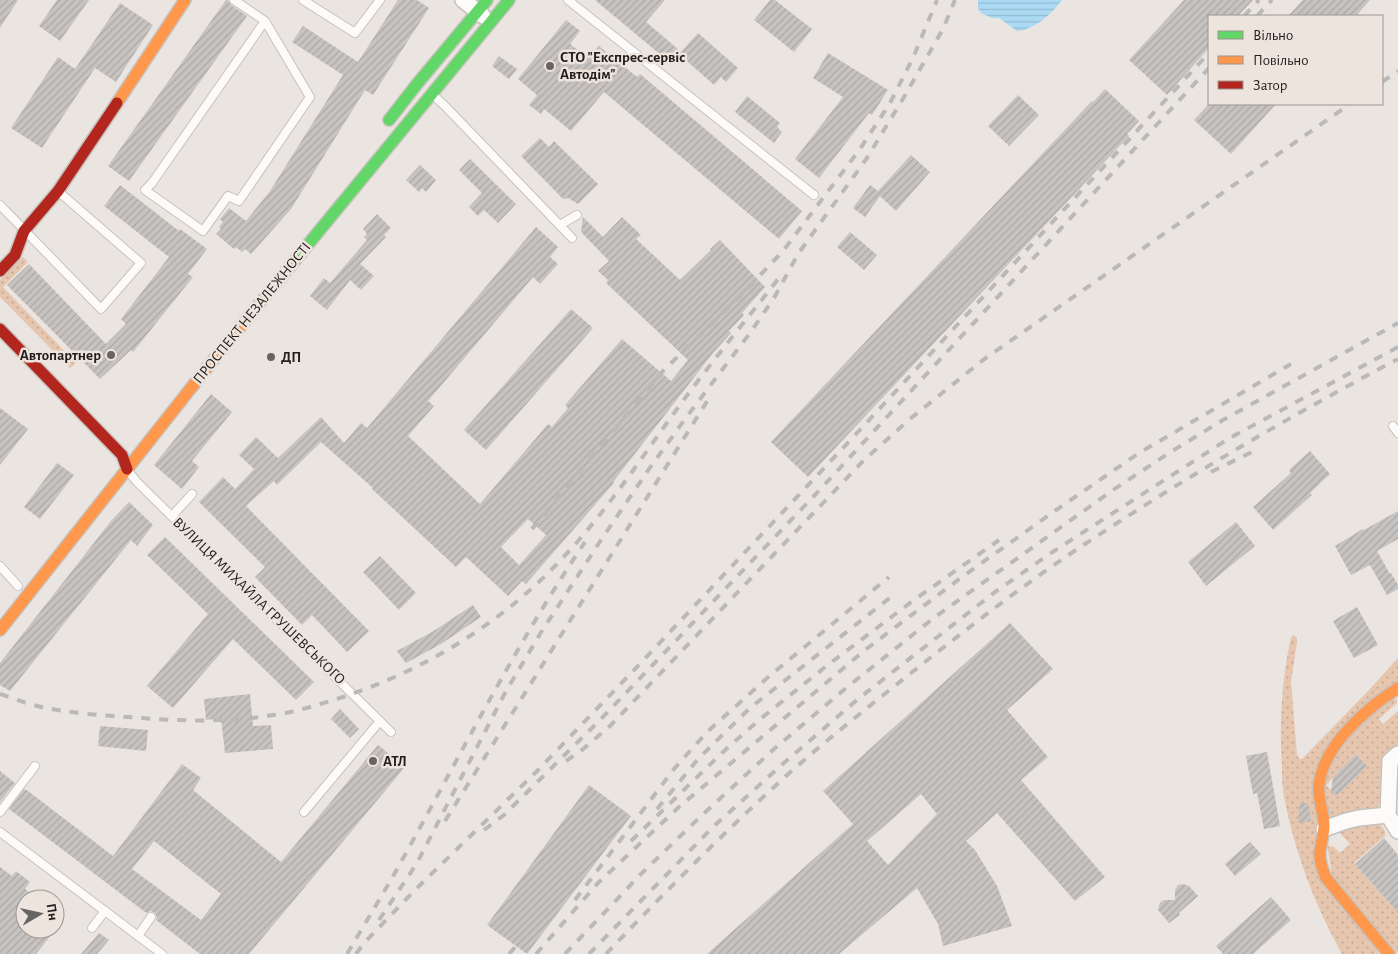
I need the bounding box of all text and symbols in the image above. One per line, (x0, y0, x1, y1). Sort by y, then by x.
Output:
legend (1208, 15, 1383, 105)
text: Вільно (1253, 28, 1293, 43)
place label: СТО "Експрес-сервіс Автодім" (560, 50, 685, 82)
text: Повільно (1253, 53, 1309, 68)
marker: СТО "Експрес-сервіс Автодім" (544, 60, 556, 72)
text: Затор (1253, 78, 1288, 93)
street label: ПРОСПЕКТ НЕЗАЛЕЖНОСТІ (190, 239, 314, 387)
place label: Автопартнер (20, 348, 101, 363)
marker: Автопартнер (105, 349, 117, 361)
place label: ДП (281, 350, 301, 365)
marker: ДП (265, 351, 277, 363)
street label: ВУЛИЦЯ МИХАЙЛА ГРУШЕВСЬКОГО (170, 514, 348, 688)
place label: АТЛ (383, 754, 407, 769)
marker: АТЛ (367, 755, 379, 767)
north arrow (15, 889, 65, 939)
text: Пн (44, 903, 60, 922)

